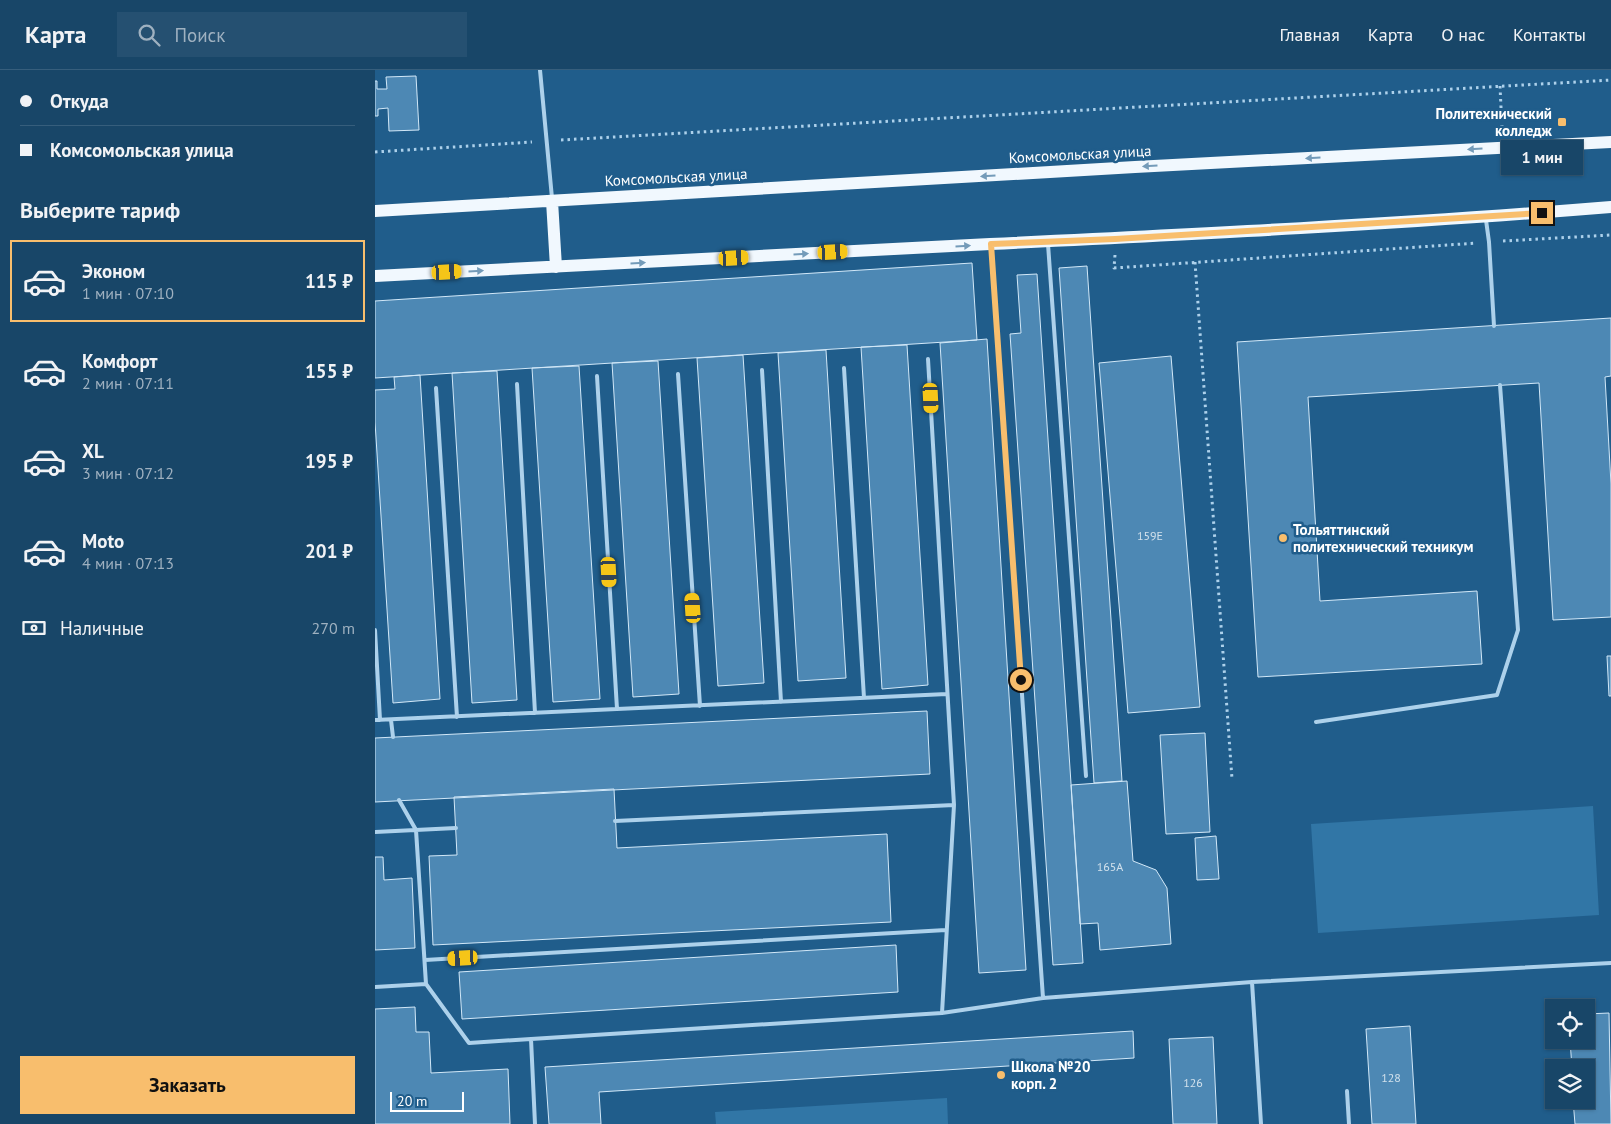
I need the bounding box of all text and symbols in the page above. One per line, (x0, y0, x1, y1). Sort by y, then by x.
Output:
search box (117, 12, 467, 57)
text: Карта (25, 19, 87, 50)
icon: search (135, 21, 163, 49)
text: Поиск (175, 23, 225, 47)
text: Главная (1279, 23, 1340, 46)
text: Карта (1368, 23, 1413, 46)
text: О нас (1441, 23, 1485, 46)
text: Контакты (1513, 23, 1586, 46)
text: Откуда (50, 89, 109, 113)
place label: Политехнический колледж (1435, 104, 1553, 140)
marker: Политехнический колледж (1556, 116, 1568, 128)
text: Комсомольская улица (50, 138, 234, 162)
callout: 1 мин (1501, 140, 1583, 176)
street label: Комсомольская улица (1008, 141, 1152, 167)
one-way arrow (1467, 145, 1483, 153)
text: 1 мин (1521, 147, 1563, 167)
one-way arrow (1304, 154, 1320, 162)
one-way arrow (1142, 163, 1158, 171)
street label: Комсомольская улица (604, 164, 748, 190)
one-way arrow (980, 172, 996, 180)
text: Выберите тариф (20, 196, 180, 224)
route end (1531, 202, 1553, 224)
one-way arrow (955, 241, 971, 249)
car (817, 244, 848, 260)
car (718, 250, 749, 266)
one-way arrow (793, 250, 809, 258)
one-way arrow (631, 258, 647, 266)
icon: car (22, 259, 67, 304)
text: Эконом (82, 259, 145, 283)
car (431, 264, 462, 280)
one-way arrow (468, 266, 484, 274)
text: 115 ₽ (305, 269, 353, 293)
text: 1 мин · 07:10 (82, 283, 174, 303)
icon: car (22, 349, 67, 394)
text: Комфорт (82, 349, 158, 373)
text: 155 ₽ (305, 359, 353, 383)
text: 2 мин · 07:11 (82, 373, 174, 393)
car (922, 383, 939, 413)
icon: car (22, 439, 67, 484)
text: XL (82, 439, 104, 463)
text: 195 ₽ (305, 449, 353, 473)
text: 3 мин · 07:12 (82, 463, 174, 483)
place label: Тольяттинский политехнический техникум (1293, 520, 1474, 556)
house number: 159Е (1137, 528, 1163, 543)
icon: car (22, 529, 67, 574)
text: Moto (82, 529, 124, 553)
marker: Тольяттинский политехнический техникум (1277, 532, 1289, 544)
text: 201 ₽ (305, 539, 353, 563)
text: 4 мин · 07:13 (82, 553, 174, 573)
car (600, 557, 617, 587)
car (684, 593, 701, 623)
icon: cash (20, 614, 48, 642)
text: Наличные (60, 616, 144, 640)
text: 270 m (312, 618, 355, 638)
route start (1010, 669, 1032, 691)
house number: 165А (1097, 859, 1123, 874)
car (447, 950, 478, 966)
map controls (1545, 999, 1595, 1109)
button: locate (1545, 999, 1595, 1049)
button: Заказать (20, 1056, 355, 1114)
place label: Школа №20 корп. 2 (1011, 1057, 1091, 1093)
button: layers (1545, 1059, 1595, 1109)
marker: Школа №20 корп. 2 (995, 1069, 1007, 1081)
house number: 128 (1381, 1070, 1401, 1085)
house number: 126 (1183, 1075, 1203, 1090)
scale bar (390, 1089, 464, 1112)
text: 20 m (397, 1092, 427, 1110)

